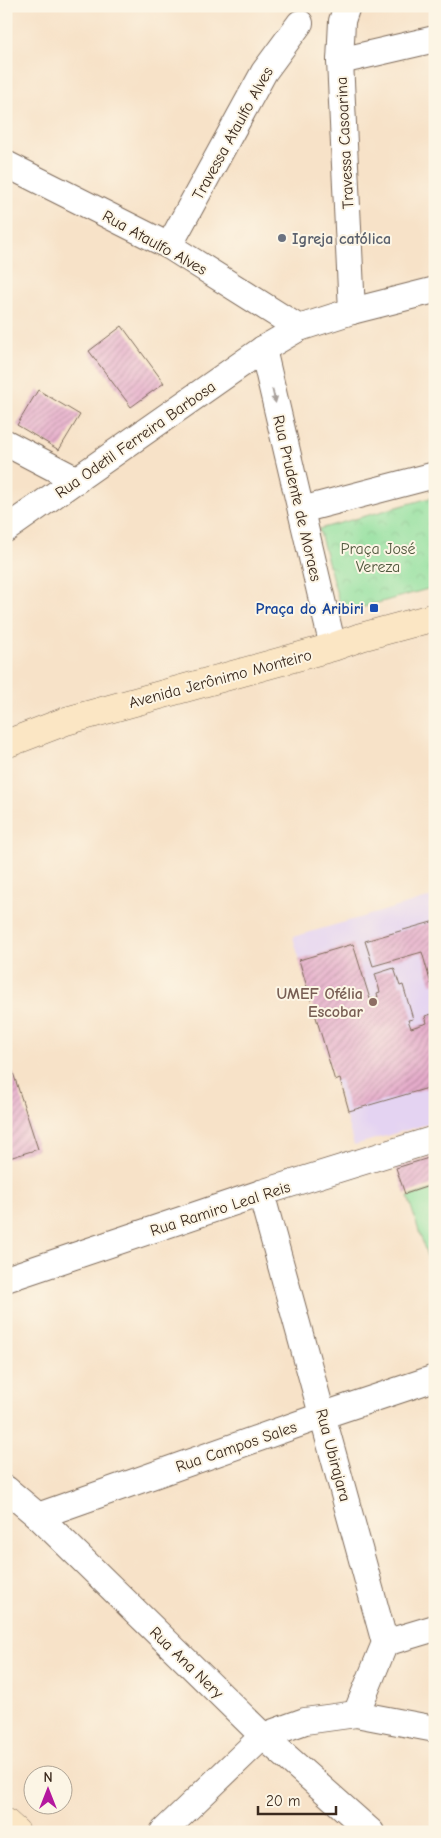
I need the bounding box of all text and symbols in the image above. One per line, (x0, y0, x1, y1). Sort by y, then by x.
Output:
street label: Travessa Ataulfo Alves (189, 64, 277, 203)
street label: Travessa Casoarina (333, 76, 357, 210)
street label: Rua Ataulfo Alves (99, 207, 210, 279)
place label: Igreja católica (292, 230, 391, 248)
marker: Igreja católica (276, 232, 288, 244)
street label: Rua Odetil Ferreira Barbosa (52, 378, 219, 502)
one-way arrow (270, 389, 278, 404)
street label: Rua Prudente de Moraes (269, 413, 325, 584)
park label: Praça José Vereza (341, 540, 415, 576)
place label: Praça do Aribiri (256, 600, 364, 618)
marker: Praça do Aribiri (368, 602, 380, 614)
street label: Avenida Jerônimo Monteiro (127, 646, 314, 712)
place label: UMEF Ofélia Escobar (276, 985, 364, 1021)
marker: UMEF Ofélia Escobar (367, 996, 379, 1008)
street label: Rua Ramiro Leal Reis (148, 1178, 293, 1240)
street label: Rua Ubirajara (312, 1407, 354, 1504)
street label: Rua Campos Sales (173, 1418, 299, 1476)
street label: Rua Ana Nery (146, 1623, 227, 1703)
north arrow (22, 1766, 72, 1816)
text: N (43, 1769, 53, 1786)
scale bar (258, 1783, 336, 1815)
text: 20 m (266, 1792, 300, 1810)

